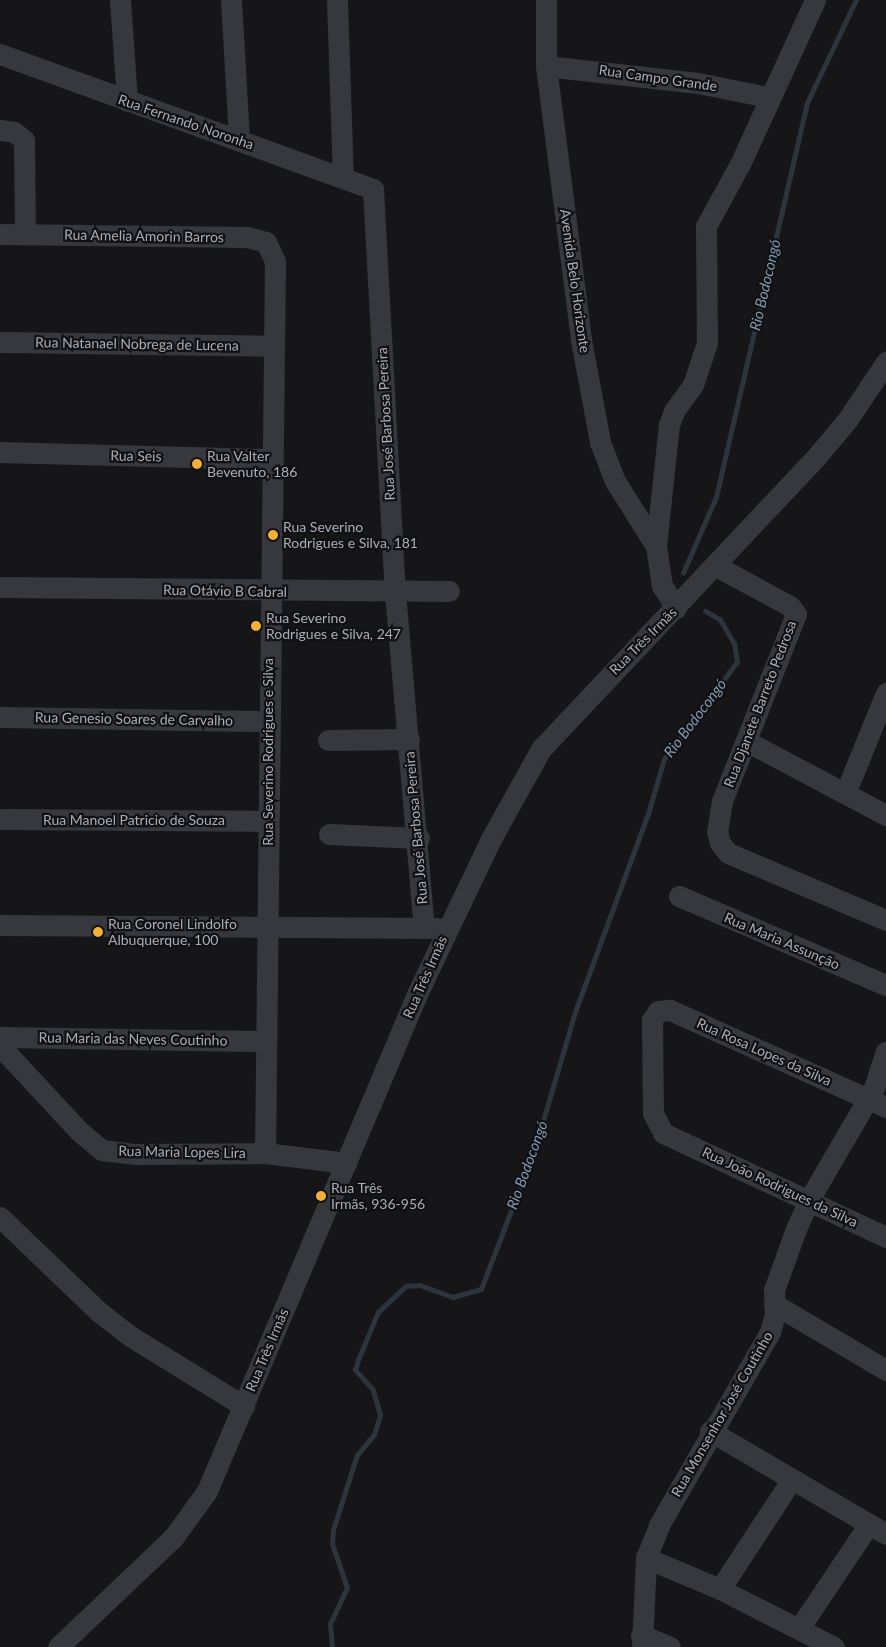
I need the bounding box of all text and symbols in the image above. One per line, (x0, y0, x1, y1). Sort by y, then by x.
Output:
street label: Rua Campo Grande (598, 61, 718, 95)
street label: Rua Fernando Noronha (116, 91, 256, 153)
street label: Avenida Belo Horizonte (557, 208, 593, 354)
street label: Rua Amelia Amorin Barros (63, 226, 225, 246)
water label: Rio Bodocongó (746, 238, 784, 332)
street label: Rua Natanael Nobrega de Lucena (35, 334, 239, 354)
street label: Rua José Barbosa Pereira (374, 347, 398, 501)
street label: Rua Seis (110, 447, 162, 465)
place label: Rua Valter Bevenuto, 186 (207, 448, 297, 481)
marker: Rua Valter Bevenuto, 186 (191, 458, 203, 470)
place label: Rua Severino Rodrigues e Silva, 181 (283, 519, 418, 552)
marker: Rua Severino Rodrigues e Silva, 181 (267, 529, 279, 541)
street label: Rua Otávio B Cabral (163, 582, 287, 600)
street label: Rua Três Irmãs (606, 604, 680, 678)
place label: Rua Severino Rodrigues e Silva, 247 (266, 610, 401, 642)
street label: Rua Djanete Barreto Pedrosa (720, 618, 800, 790)
marker: Rua Severino Rodrigues e Silva, 247 (250, 620, 262, 632)
street label: Rua Severino Rodrigues e Silva (260, 658, 276, 846)
water label: Rio Bodocongó (660, 675, 730, 761)
street label: Rua Genesio Soares de Carvalho (35, 709, 233, 729)
street label: Rua José Barbosa Pereira (401, 751, 431, 905)
street label: Rua Manoel Patricio de Souza (43, 812, 225, 828)
street label: Rua Maria Assunção (721, 909, 843, 973)
place label: Rua Coronel Lindolfo Albuquerque, 100 (108, 916, 237, 949)
marker: Rua Coronel Lindolfo Albuquerque, 100 (92, 926, 104, 938)
street label: Rua Três Irmãs (399, 933, 451, 1021)
street label: Rua Rosa Lopes da Silva (694, 1015, 834, 1089)
street label: Rua Maria das Neves Coutinho (38, 1029, 228, 1049)
water label: Rio Bodocongó (503, 1118, 551, 1212)
street label: Rua Maria Lopes Lira (118, 1142, 246, 1162)
street label: Rua João Rodrigues da Silva (699, 1143, 861, 1231)
place label: Rua Três Irmãs, 936-956 (331, 1180, 425, 1212)
marker: Rua Três Irmãs, 936-956 (315, 1190, 327, 1202)
street label: Rua Três Irmãs (242, 1306, 292, 1394)
street label: Rua Monsenhor José Coutinho (668, 1328, 776, 1500)

